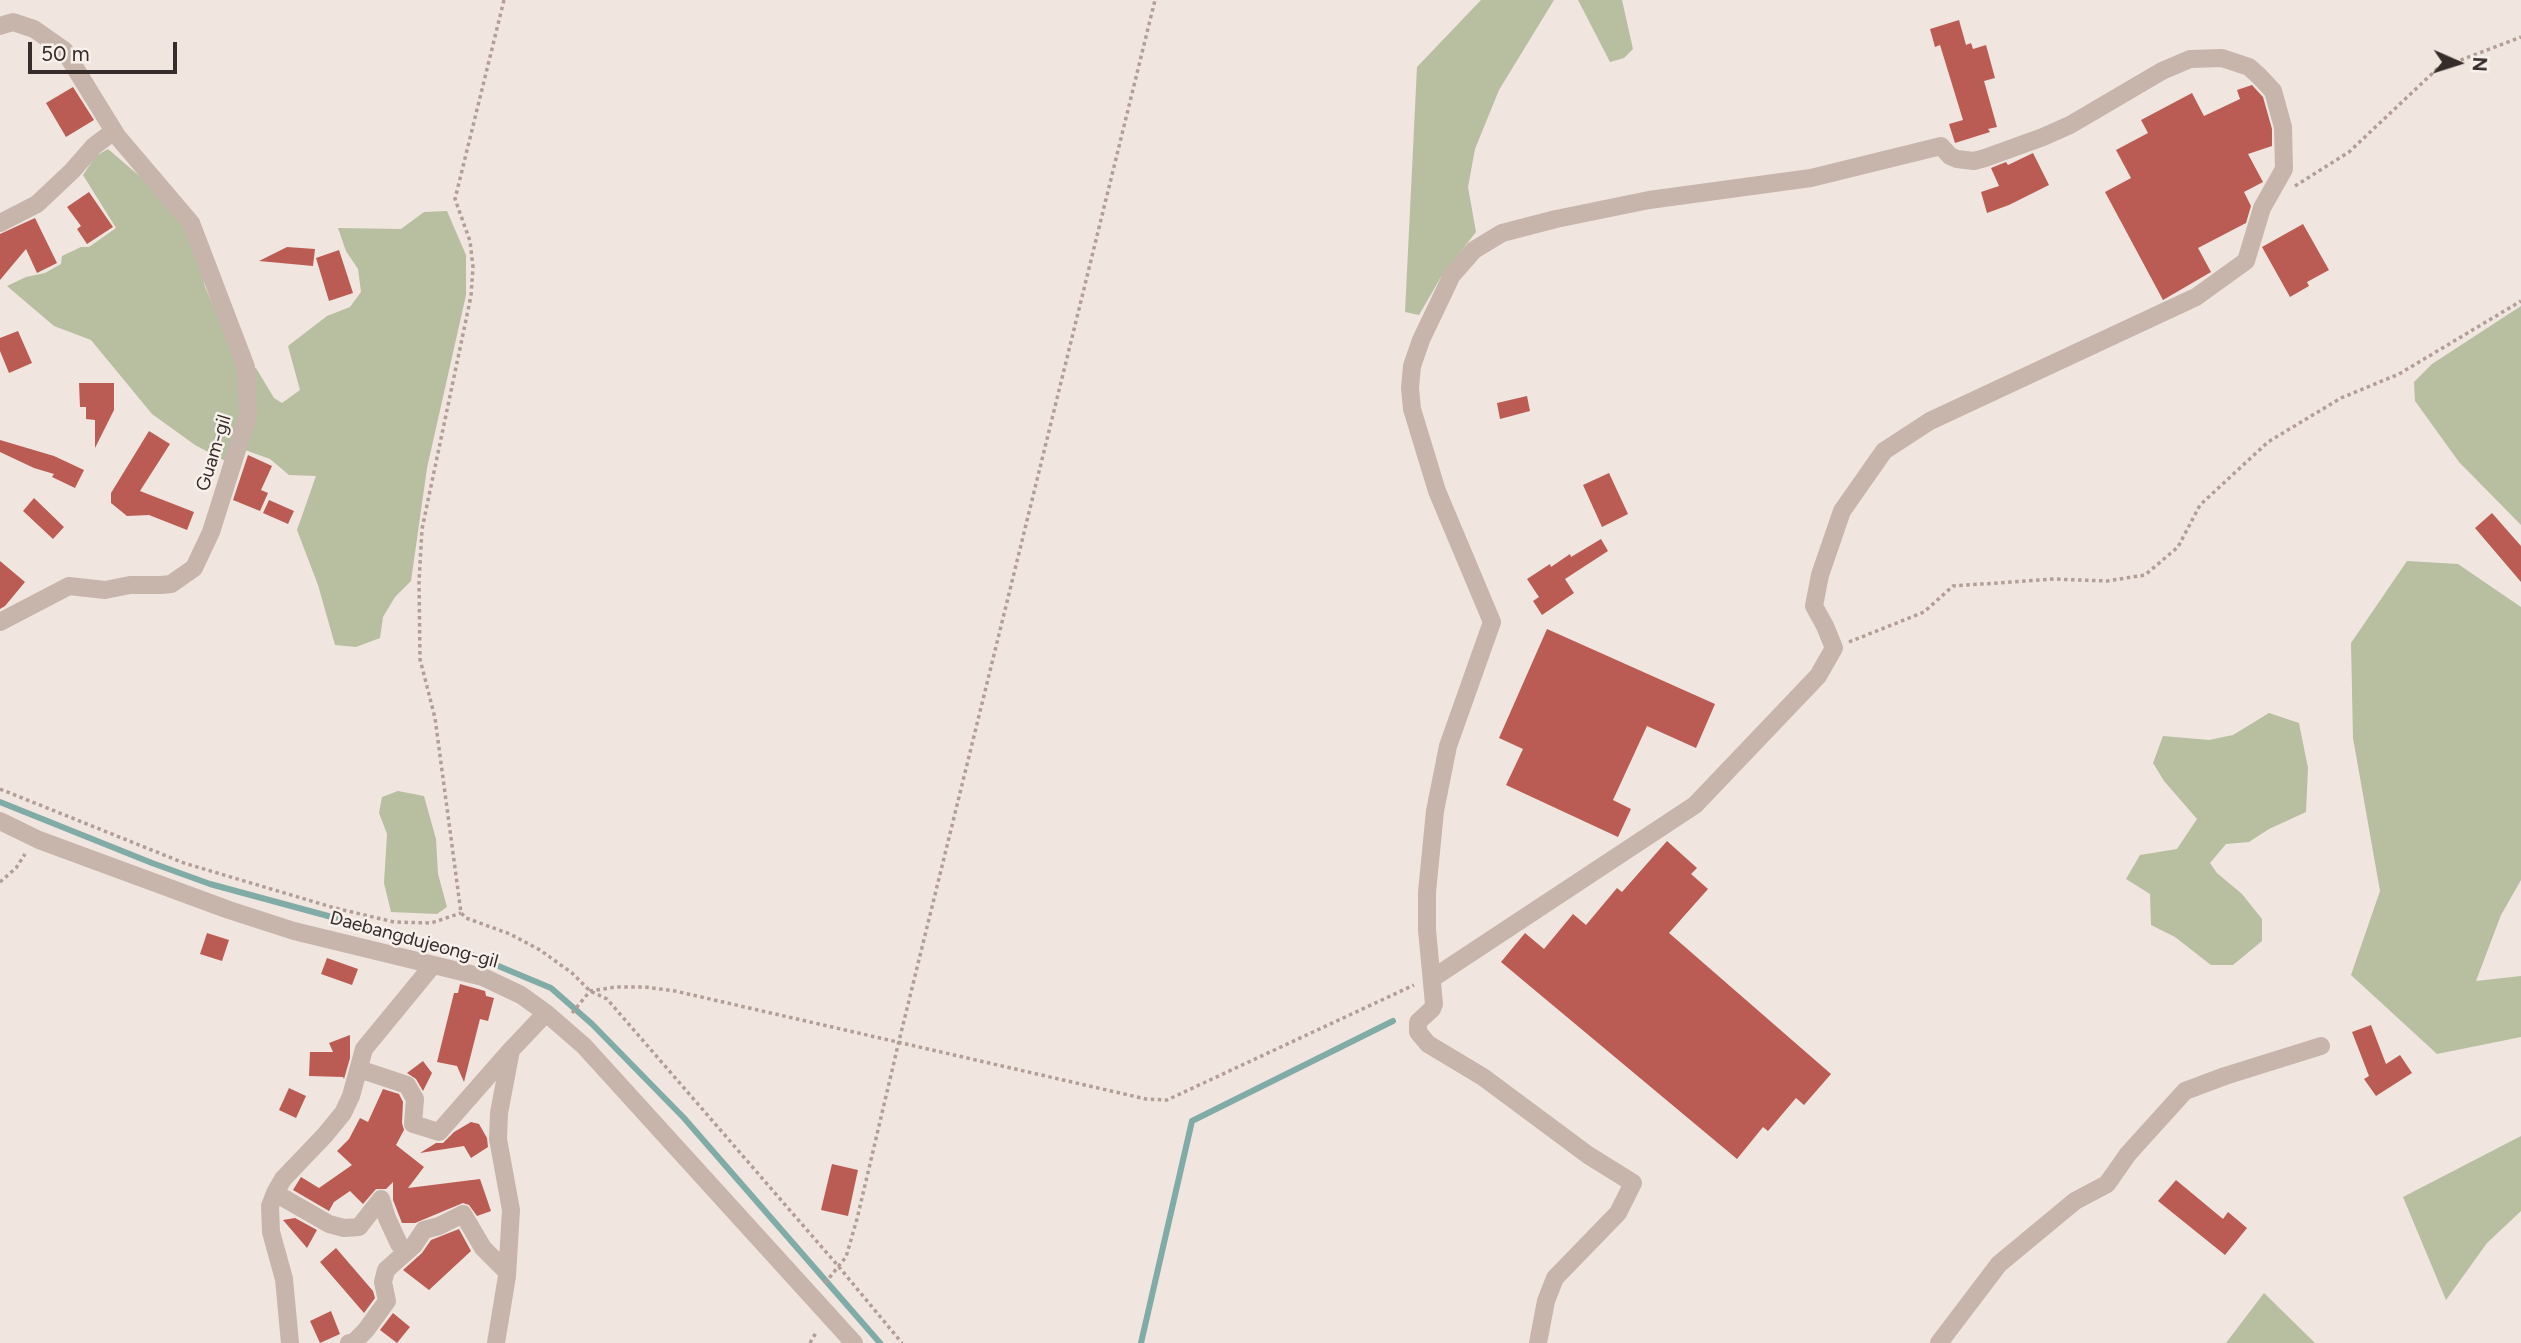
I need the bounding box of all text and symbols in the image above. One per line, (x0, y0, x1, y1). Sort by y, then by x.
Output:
scale bar (32, 28, 180, 72)
north arrow (2423, 28, 2493, 98)
text: 50 m (41, 41, 90, 66)
text: N (2468, 56, 2491, 72)
street label: Guam-gil (192, 412, 236, 494)
street label: Daebangdujeong-gil (327, 907, 501, 973)

